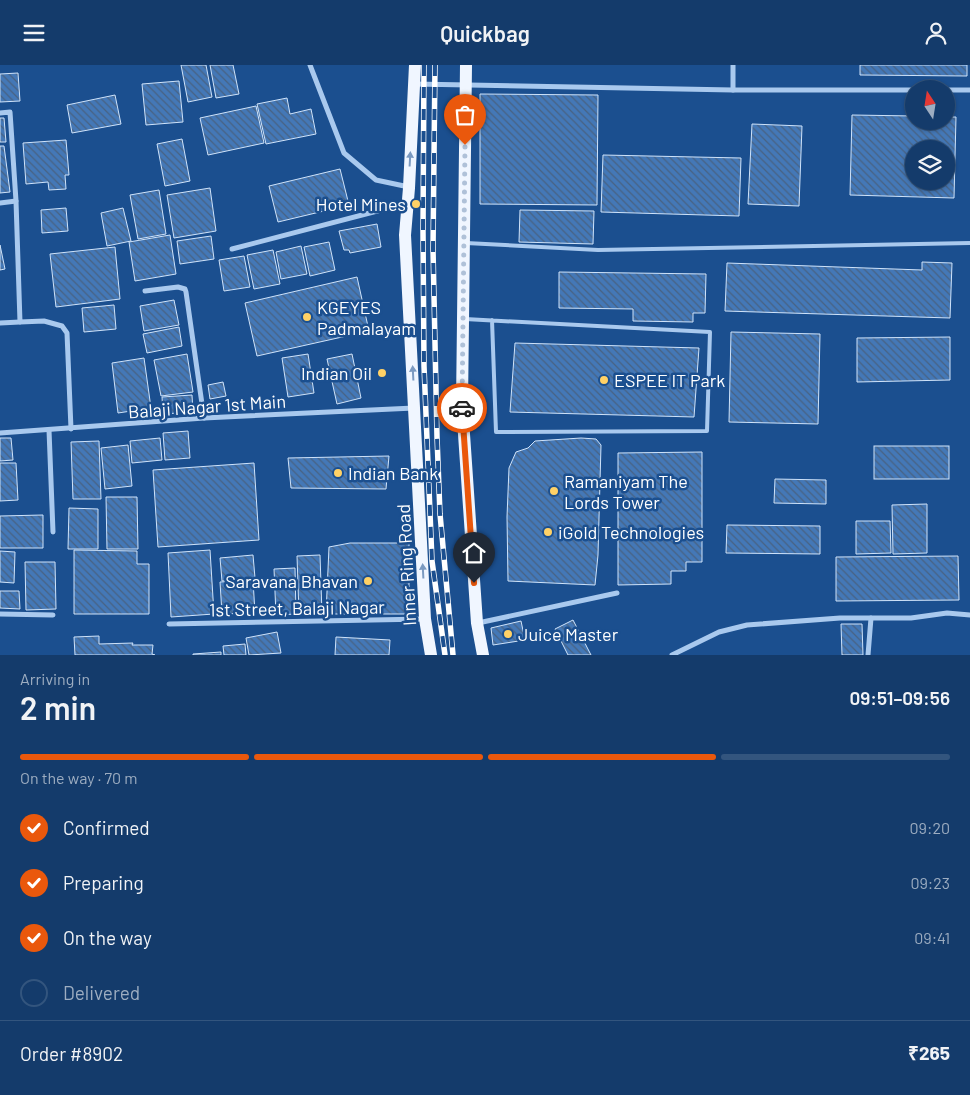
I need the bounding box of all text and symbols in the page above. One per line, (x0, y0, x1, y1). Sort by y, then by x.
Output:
icon: menu (20, 19, 48, 47)
icon: person (922, 19, 950, 47)
text: Quickbag (440, 20, 530, 46)
north arrow (905, 80, 955, 130)
map controls (905, 80, 955, 190)
pin (444, 94, 486, 145)
icon: bag (451, 101, 479, 129)
button: layers (905, 140, 955, 190)
one-way arrow (407, 151, 415, 167)
place label: Hotel Mines (316, 193, 406, 215)
marker: Hotel Mines (410, 198, 422, 210)
place label: KGEYES Padmalayam (317, 296, 416, 339)
marker: KGEYES Padmalayam (301, 311, 313, 323)
place label: Indian Oil (301, 362, 372, 384)
one-way arrow (408, 365, 416, 381)
marker: Indian Oil (376, 367, 388, 379)
place label: ESPEE IT Park (614, 369, 725, 391)
marker: ESPEE IT Park (598, 374, 610, 386)
courier (437, 383, 487, 433)
street label: Balaji Nagar 1st Main (127, 390, 287, 422)
icon: car (448, 394, 476, 422)
place label: Indian Bank (348, 462, 438, 484)
marker: Indian Bank (332, 467, 344, 479)
place label: Ramaniyam The Lords Tower (564, 470, 688, 513)
marker: Ramaniyam The Lords Tower (548, 485, 560, 497)
street label: Inner Ring Road (392, 503, 420, 627)
place label: iGold Technologies (558, 521, 704, 543)
marker: iGold Technologies (542, 526, 554, 538)
pin (453, 532, 495, 583)
icon: home (460, 539, 488, 567)
one-way arrow (418, 562, 426, 578)
place label: Saravana Bhavan (225, 570, 358, 592)
marker: Saravana Bhavan (362, 575, 374, 587)
street label: 1st Street, Balaji Nagar (209, 595, 385, 621)
place label: Juice Master (518, 623, 619, 645)
marker: Juice Master (502, 628, 514, 640)
text: Arriving in (20, 669, 90, 688)
text: 09:51–09:56 (849, 686, 950, 709)
text: 2 min (20, 688, 96, 726)
text: On the way · 70 m (20, 768, 137, 787)
icon: check (20, 814, 48, 842)
text: Confirmed (63, 816, 150, 839)
text: 09:20 (910, 818, 950, 837)
icon: check (20, 869, 48, 897)
text: Preparing (63, 871, 144, 894)
text: 09:23 (910, 873, 950, 892)
icon: check (20, 924, 48, 952)
text: On the way (63, 926, 152, 949)
text: 09:41 (914, 928, 950, 947)
text: Delivered (63, 981, 140, 1004)
text: ₹265 (908, 1041, 950, 1064)
text: Order #8902 (20, 1042, 123, 1065)

